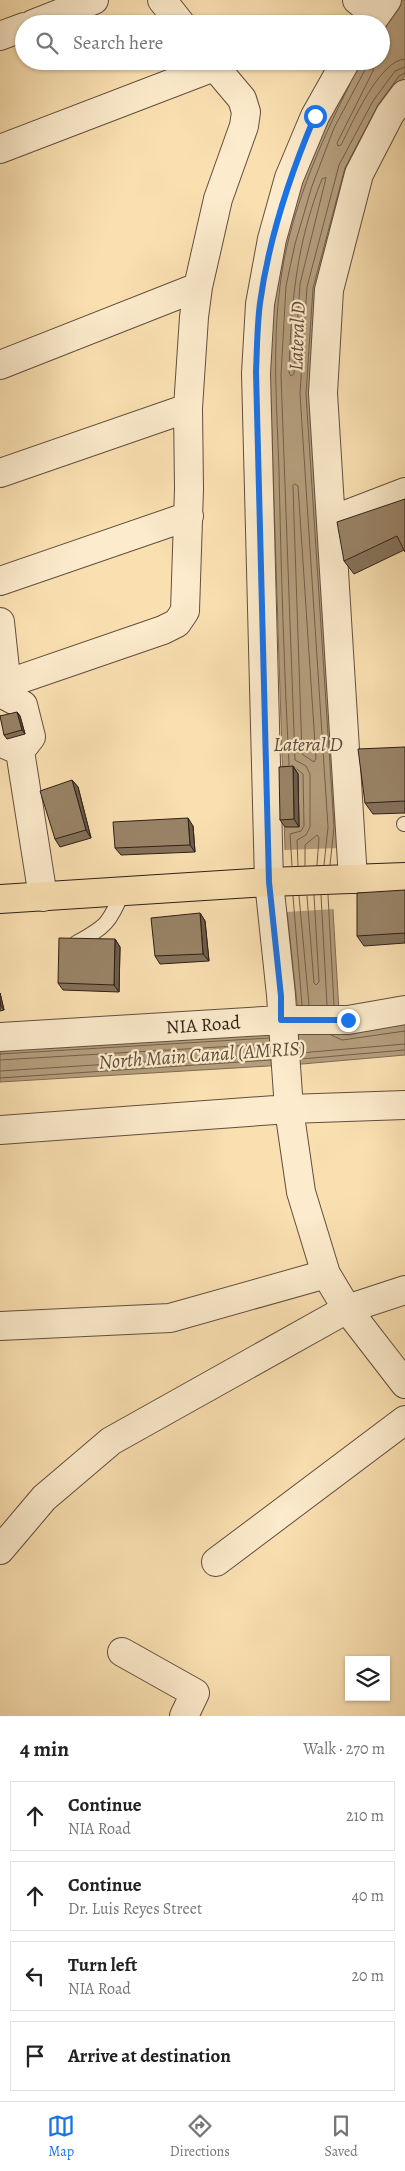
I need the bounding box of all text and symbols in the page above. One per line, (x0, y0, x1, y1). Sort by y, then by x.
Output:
search box (15, 15, 390, 70)
icon: search (33, 29, 61, 57)
text: Search here (73, 30, 163, 56)
route start (304, 105, 327, 128)
water label: Lateral D (282, 300, 312, 371)
water label: Lateral D (273, 731, 343, 758)
street label: NIA Road (165, 1009, 242, 1041)
route end (337, 1009, 360, 1032)
water label: North Main Canal (AMRIS) (98, 1034, 306, 1076)
map controls (345, 1656, 390, 1701)
button: layers (345, 1656, 390, 1701)
text: 4 min (20, 1735, 69, 1763)
text: Walk · 270 m (303, 1738, 385, 1760)
text: Continue (68, 1792, 142, 1818)
icon: ahead (21, 1802, 49, 1830)
text: 210 m (346, 1805, 384, 1827)
text: NIA Road (68, 1818, 131, 1840)
text: Continue (68, 1872, 142, 1898)
icon: ahead (21, 1882, 49, 1910)
text: 40 m (352, 1885, 384, 1907)
text: Dr. Luis Reyes Street (68, 1898, 202, 1920)
text: Turn left (68, 1952, 137, 1978)
icon: left (21, 1962, 49, 1990)
text: 20 m (351, 1965, 384, 1987)
text: NIA Road (68, 1978, 131, 2000)
icon: arrive (21, 2042, 49, 2070)
text: Arrive at destination (68, 2043, 231, 2069)
tab: Map (47, 2112, 75, 2161)
tab: Directions (170, 2112, 230, 2161)
tab: Saved (325, 2112, 358, 2161)

